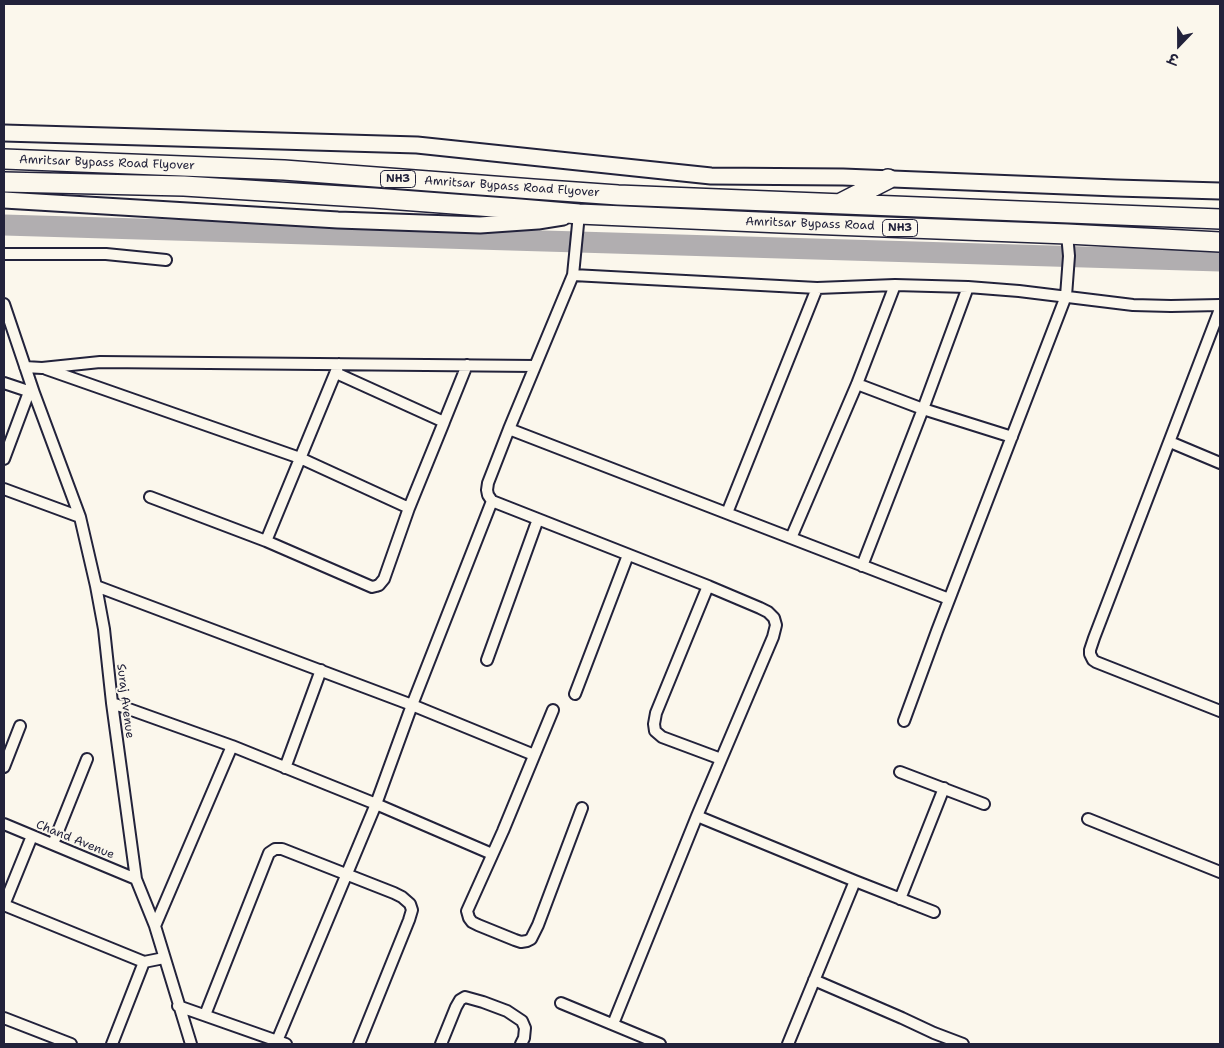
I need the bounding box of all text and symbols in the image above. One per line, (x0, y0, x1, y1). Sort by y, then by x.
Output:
north arrow (1154, 20, 1204, 70)
text: उ (1166, 49, 1181, 69)
street label: Amritsar Bypass Road Flyover (19, 153, 195, 173)
road number: NH3 (380, 170, 416, 188)
street label: Amritsar Bypass Road Flyover (424, 174, 600, 200)
street label: Amritsar Bypass Road (745, 215, 875, 233)
road number: NH3 (882, 220, 918, 237)
street label: Suraj Avenue (113, 663, 137, 739)
street label: Chand Avenue (34, 818, 116, 862)

